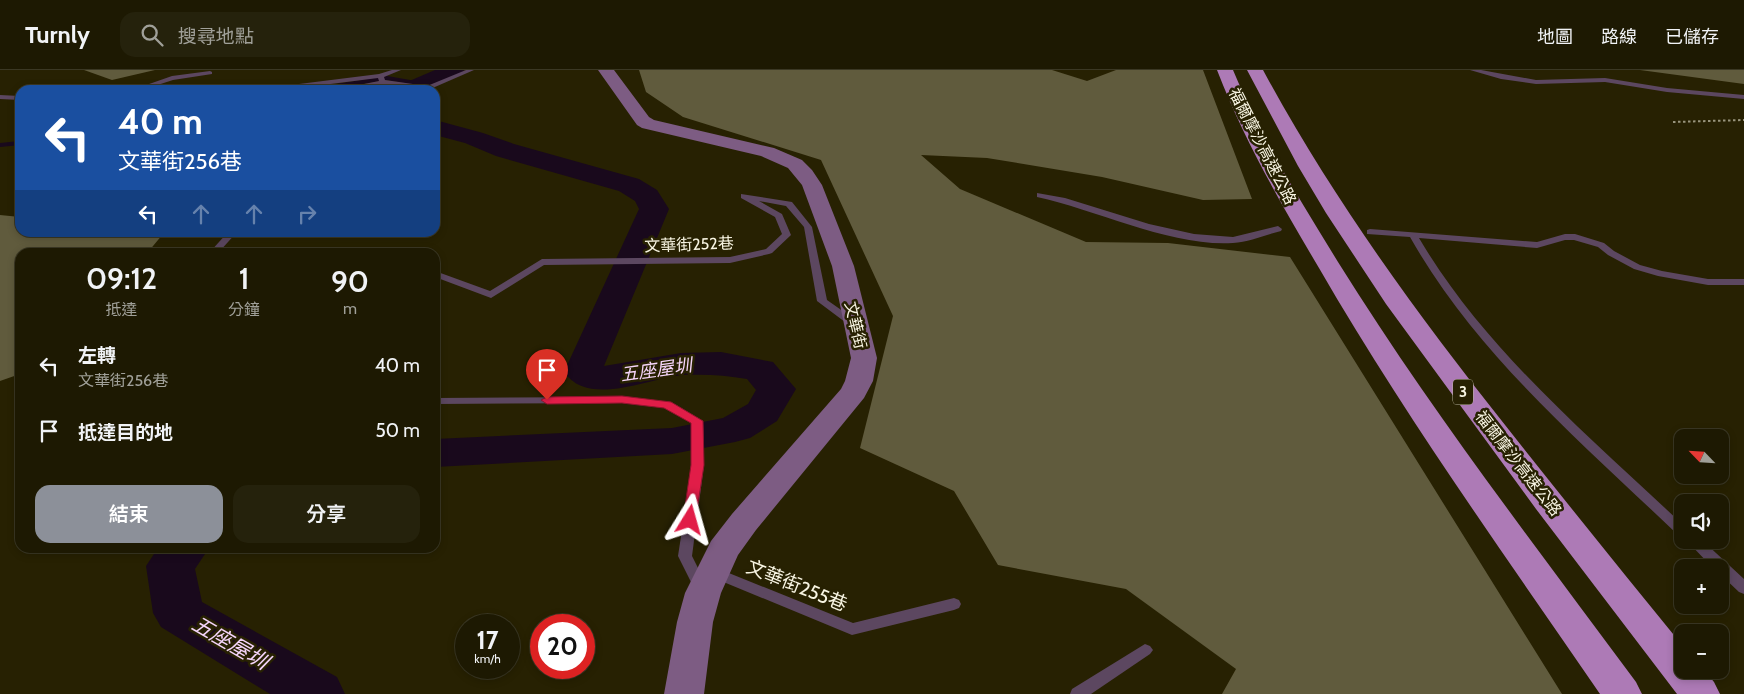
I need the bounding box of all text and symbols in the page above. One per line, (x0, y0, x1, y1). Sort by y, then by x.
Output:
search box (120, 12, 470, 57)
text: Turnly (25, 20, 90, 49)
icon: search (138, 21, 166, 49)
text: 搜尋地點 (178, 25, 254, 48)
text: 地圖 (1537, 26, 1573, 48)
text: 路線 (1601, 26, 1637, 48)
text: 已儲存 (1665, 26, 1719, 48)
street label: 福爾摩沙高速公路 (1225, 85, 1300, 208)
text: 40 m (118, 100, 203, 143)
icon: left (35, 105, 100, 170)
text: 文華街256巷 (118, 148, 242, 175)
icon: left (134, 200, 162, 228)
icon: ahead (187, 200, 215, 228)
icon: ahead (240, 200, 268, 228)
icon: right (293, 200, 321, 228)
street label: 文華街252巷 (644, 233, 734, 256)
text: 09:12 (86, 260, 157, 297)
text: 1 (239, 260, 249, 297)
text: 90 (331, 263, 369, 300)
text: m (343, 299, 357, 318)
text: 抵達 (105, 300, 137, 319)
text: 分鐘 (228, 300, 260, 319)
street label: 文華街 (841, 300, 870, 351)
text: 左轉 (78, 344, 116, 367)
pin (526, 349, 568, 400)
icon: left (35, 352, 63, 380)
text: 40 m (375, 354, 420, 377)
water label: 五座屋圳 (619, 354, 696, 386)
icon: arrive (533, 356, 561, 384)
text: 文華街256巷 (78, 371, 168, 390)
road number: 3 (1453, 380, 1473, 404)
street label: 福爾摩沙高速公路 (1472, 407, 1565, 520)
icon: arrive (35, 417, 63, 445)
text: 50 m (376, 419, 420, 442)
text: 抵達目的地 (78, 421, 173, 444)
north arrow (1674, 429, 1729, 484)
map controls (1674, 429, 1729, 679)
button: 結束 (35, 485, 223, 543)
button: 分享 (233, 485, 420, 543)
position arrow (663, 493, 715, 545)
button: sound (1674, 494, 1729, 549)
street label: 文華街255巷 (743, 555, 851, 616)
button: + (1674, 559, 1729, 614)
water label: 五座屋圳 (188, 611, 275, 676)
speed limit sign: 20 (530, 614, 595, 679)
button: − (1674, 624, 1729, 679)
text: 17 (477, 625, 498, 655)
text: km/h (474, 651, 501, 666)

